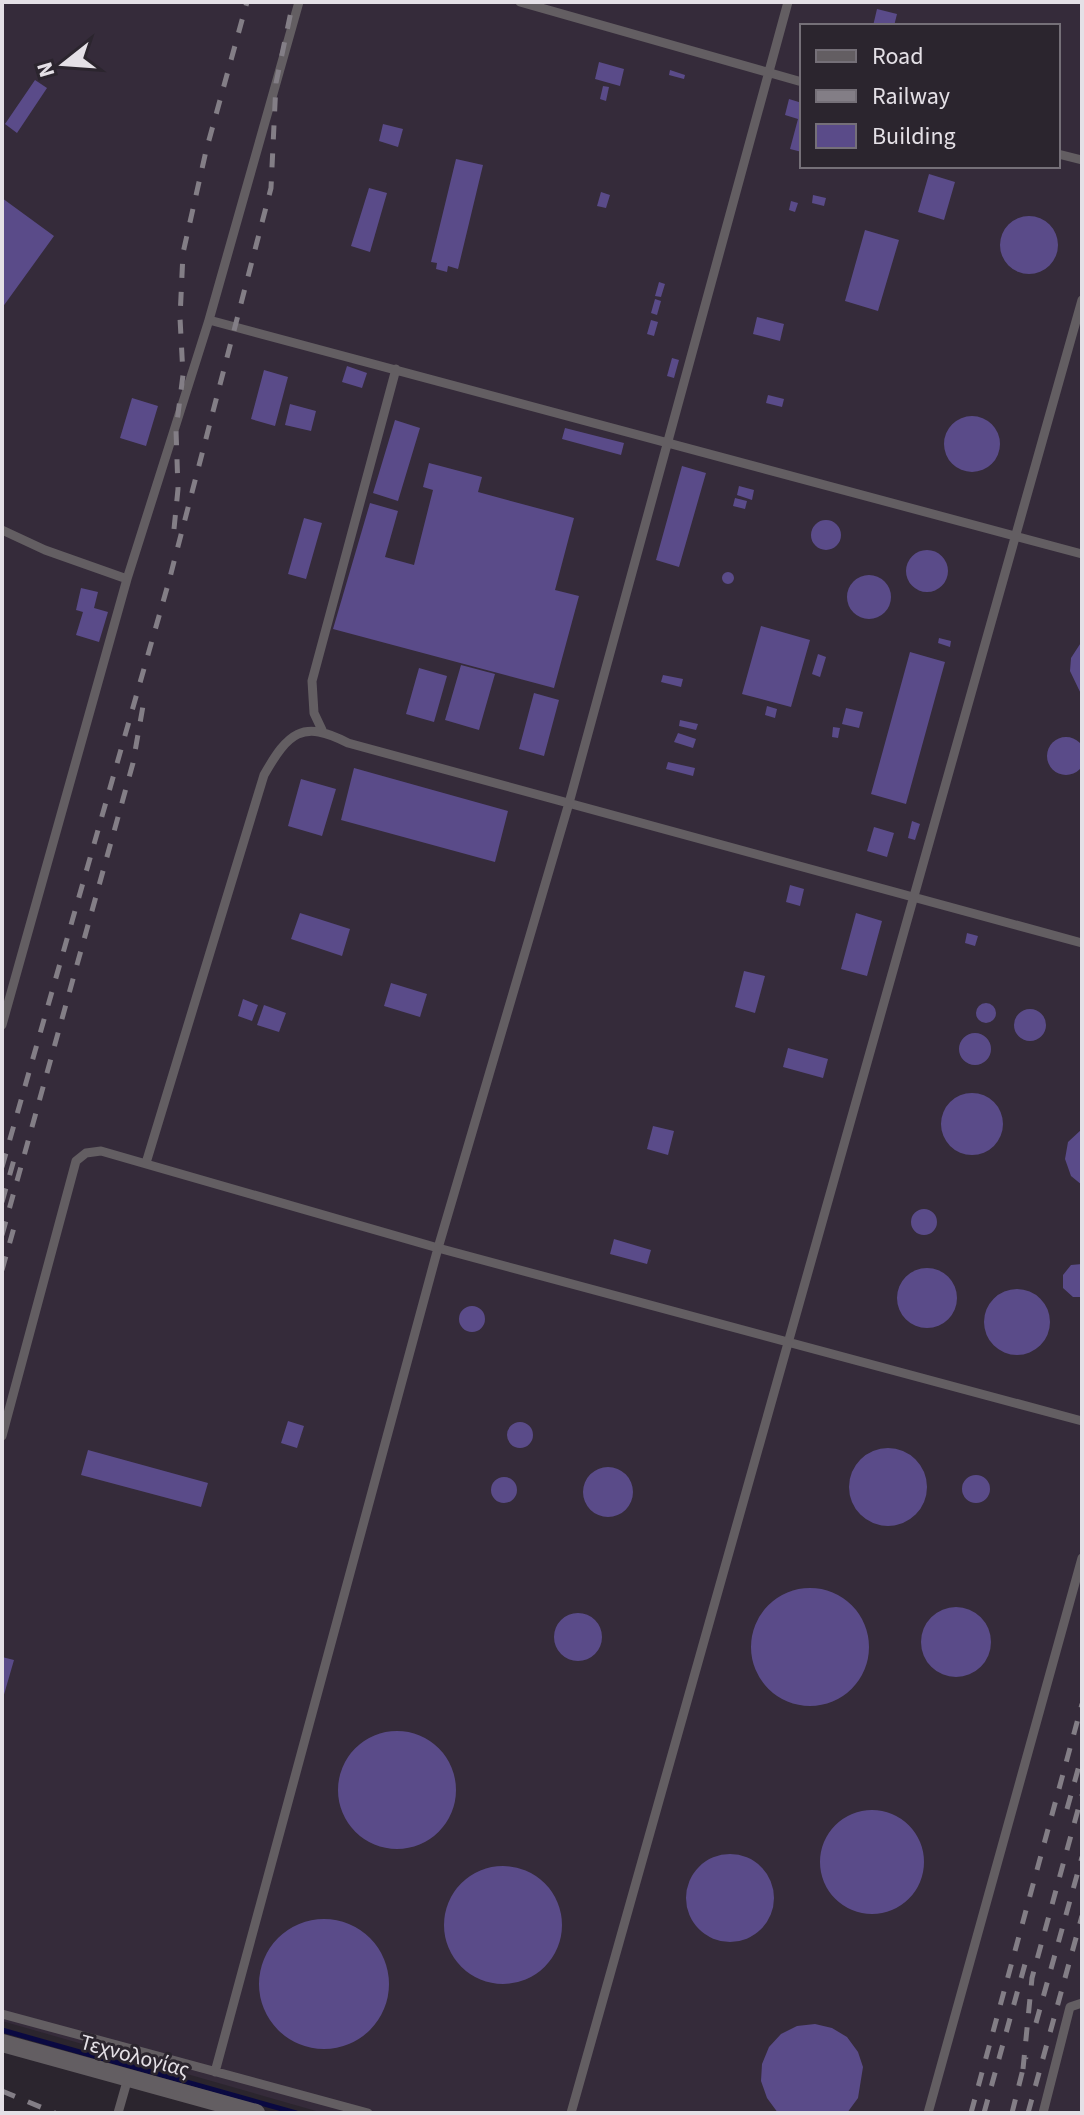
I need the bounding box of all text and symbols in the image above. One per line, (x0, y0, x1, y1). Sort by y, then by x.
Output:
north arrow (24, 24, 104, 104)
legend (800, 24, 1060, 168)
text: Road (872, 39, 924, 74)
text: N (28, 58, 63, 81)
text: Railway (872, 79, 950, 114)
text: Building (872, 119, 956, 154)
street label: Τεχνολογίας (77, 2026, 193, 2086)

